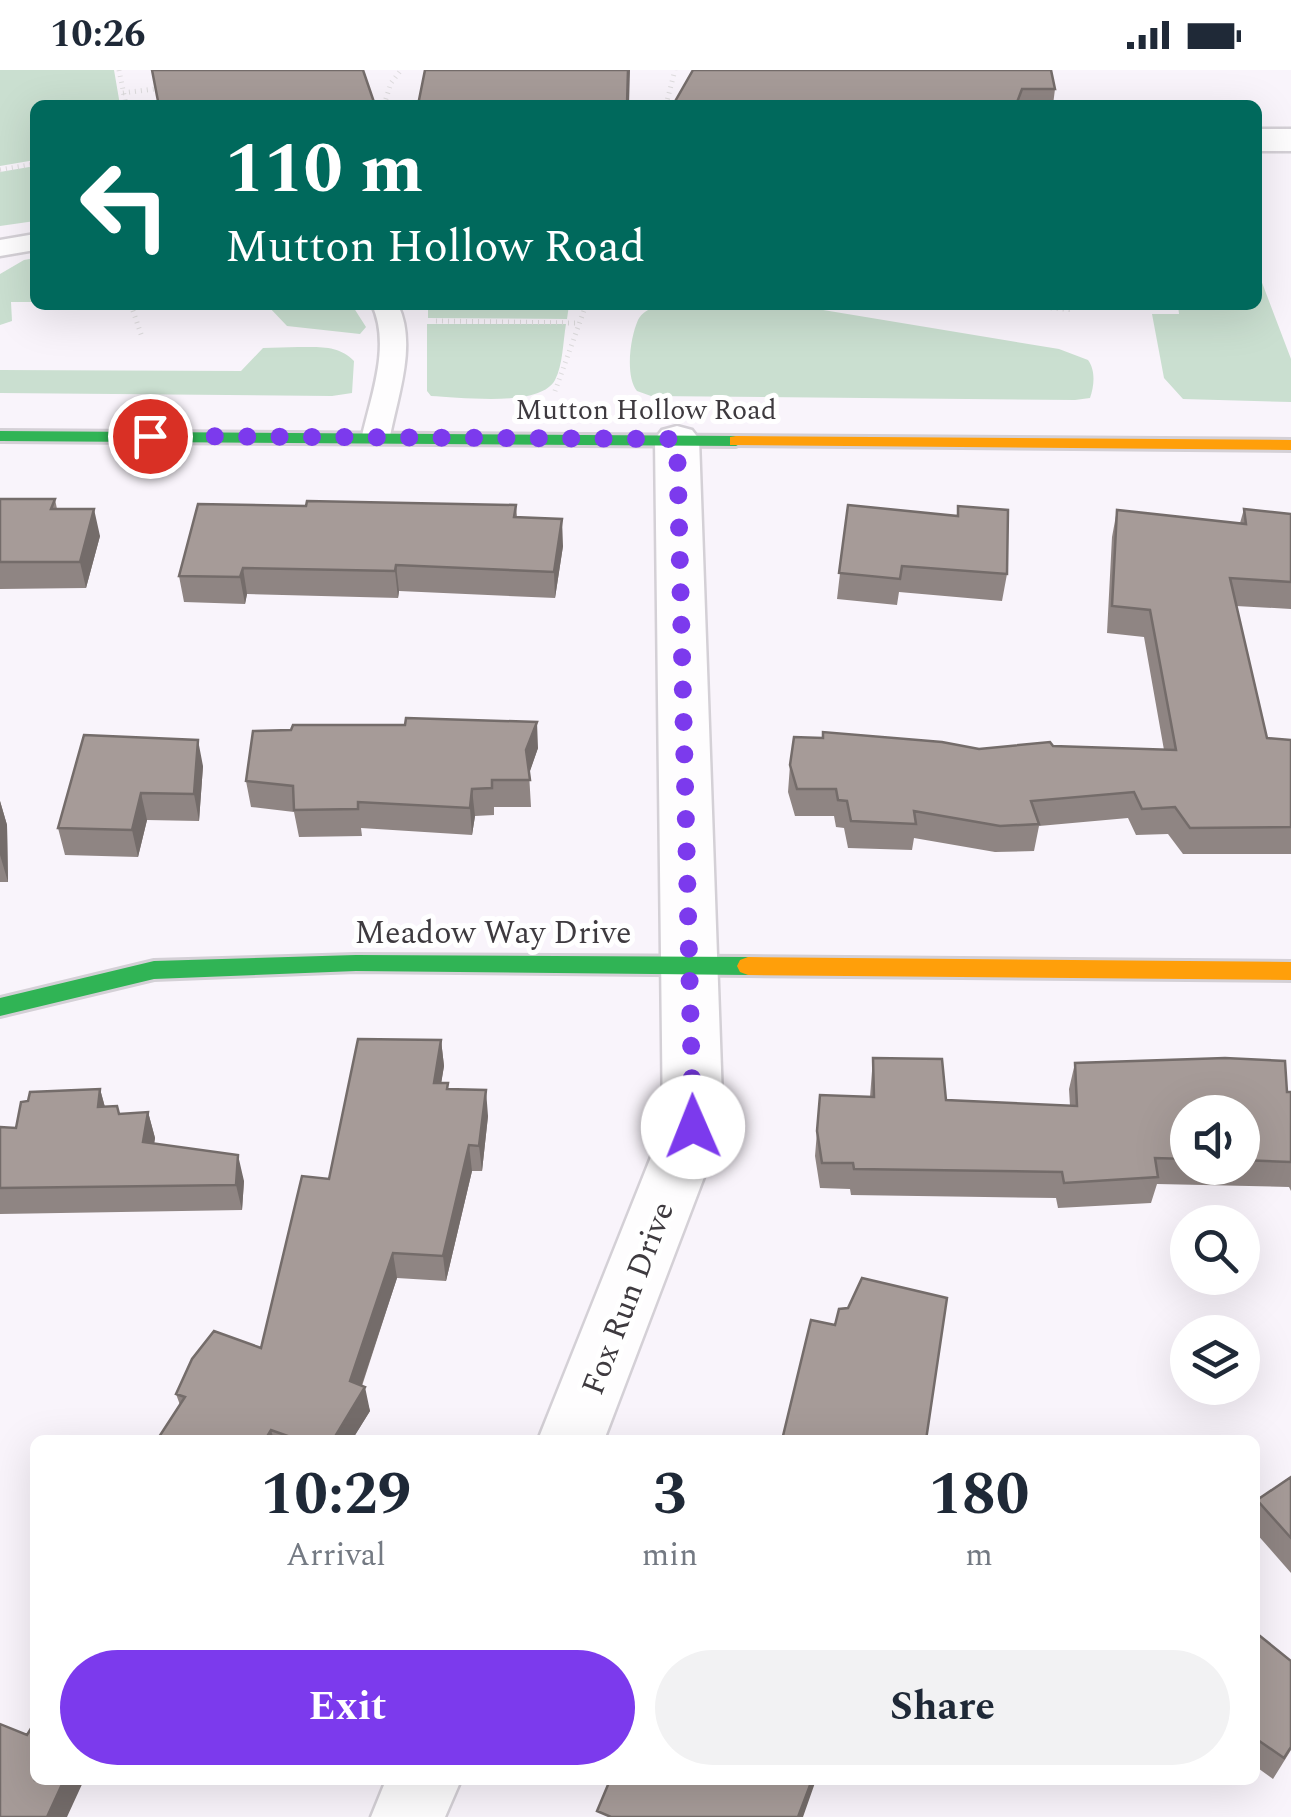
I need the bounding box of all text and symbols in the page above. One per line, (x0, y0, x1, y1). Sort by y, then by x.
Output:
text: 10:26 (50, 6, 145, 64)
text: 110 m (225, 117, 423, 223)
icon: left (60, 140, 190, 270)
text: Mutton Hollow Road (225, 213, 645, 282)
street label: Mutton Hollow Road (515, 389, 777, 432)
pin (108, 394, 193, 479)
icon: arrive (123, 409, 178, 464)
street label: Meadow Way Drive (354, 909, 632, 958)
position arrow (641, 1075, 745, 1179)
map controls (1170, 1095, 1260, 1405)
button: sound (1170, 1095, 1260, 1185)
street label: Fox Run Drive (569, 1195, 688, 1402)
button: search (1170, 1205, 1260, 1295)
button: layers (1170, 1315, 1260, 1405)
text: 10:29 (261, 1449, 411, 1541)
text: 3 (653, 1449, 687, 1541)
text: 180 (928, 1449, 1029, 1541)
text: Arrival (286, 1531, 386, 1580)
text: min (642, 1531, 698, 1580)
text: m (965, 1531, 993, 1580)
button: Exit (60, 1650, 635, 1765)
button: Share (655, 1650, 1230, 1765)

